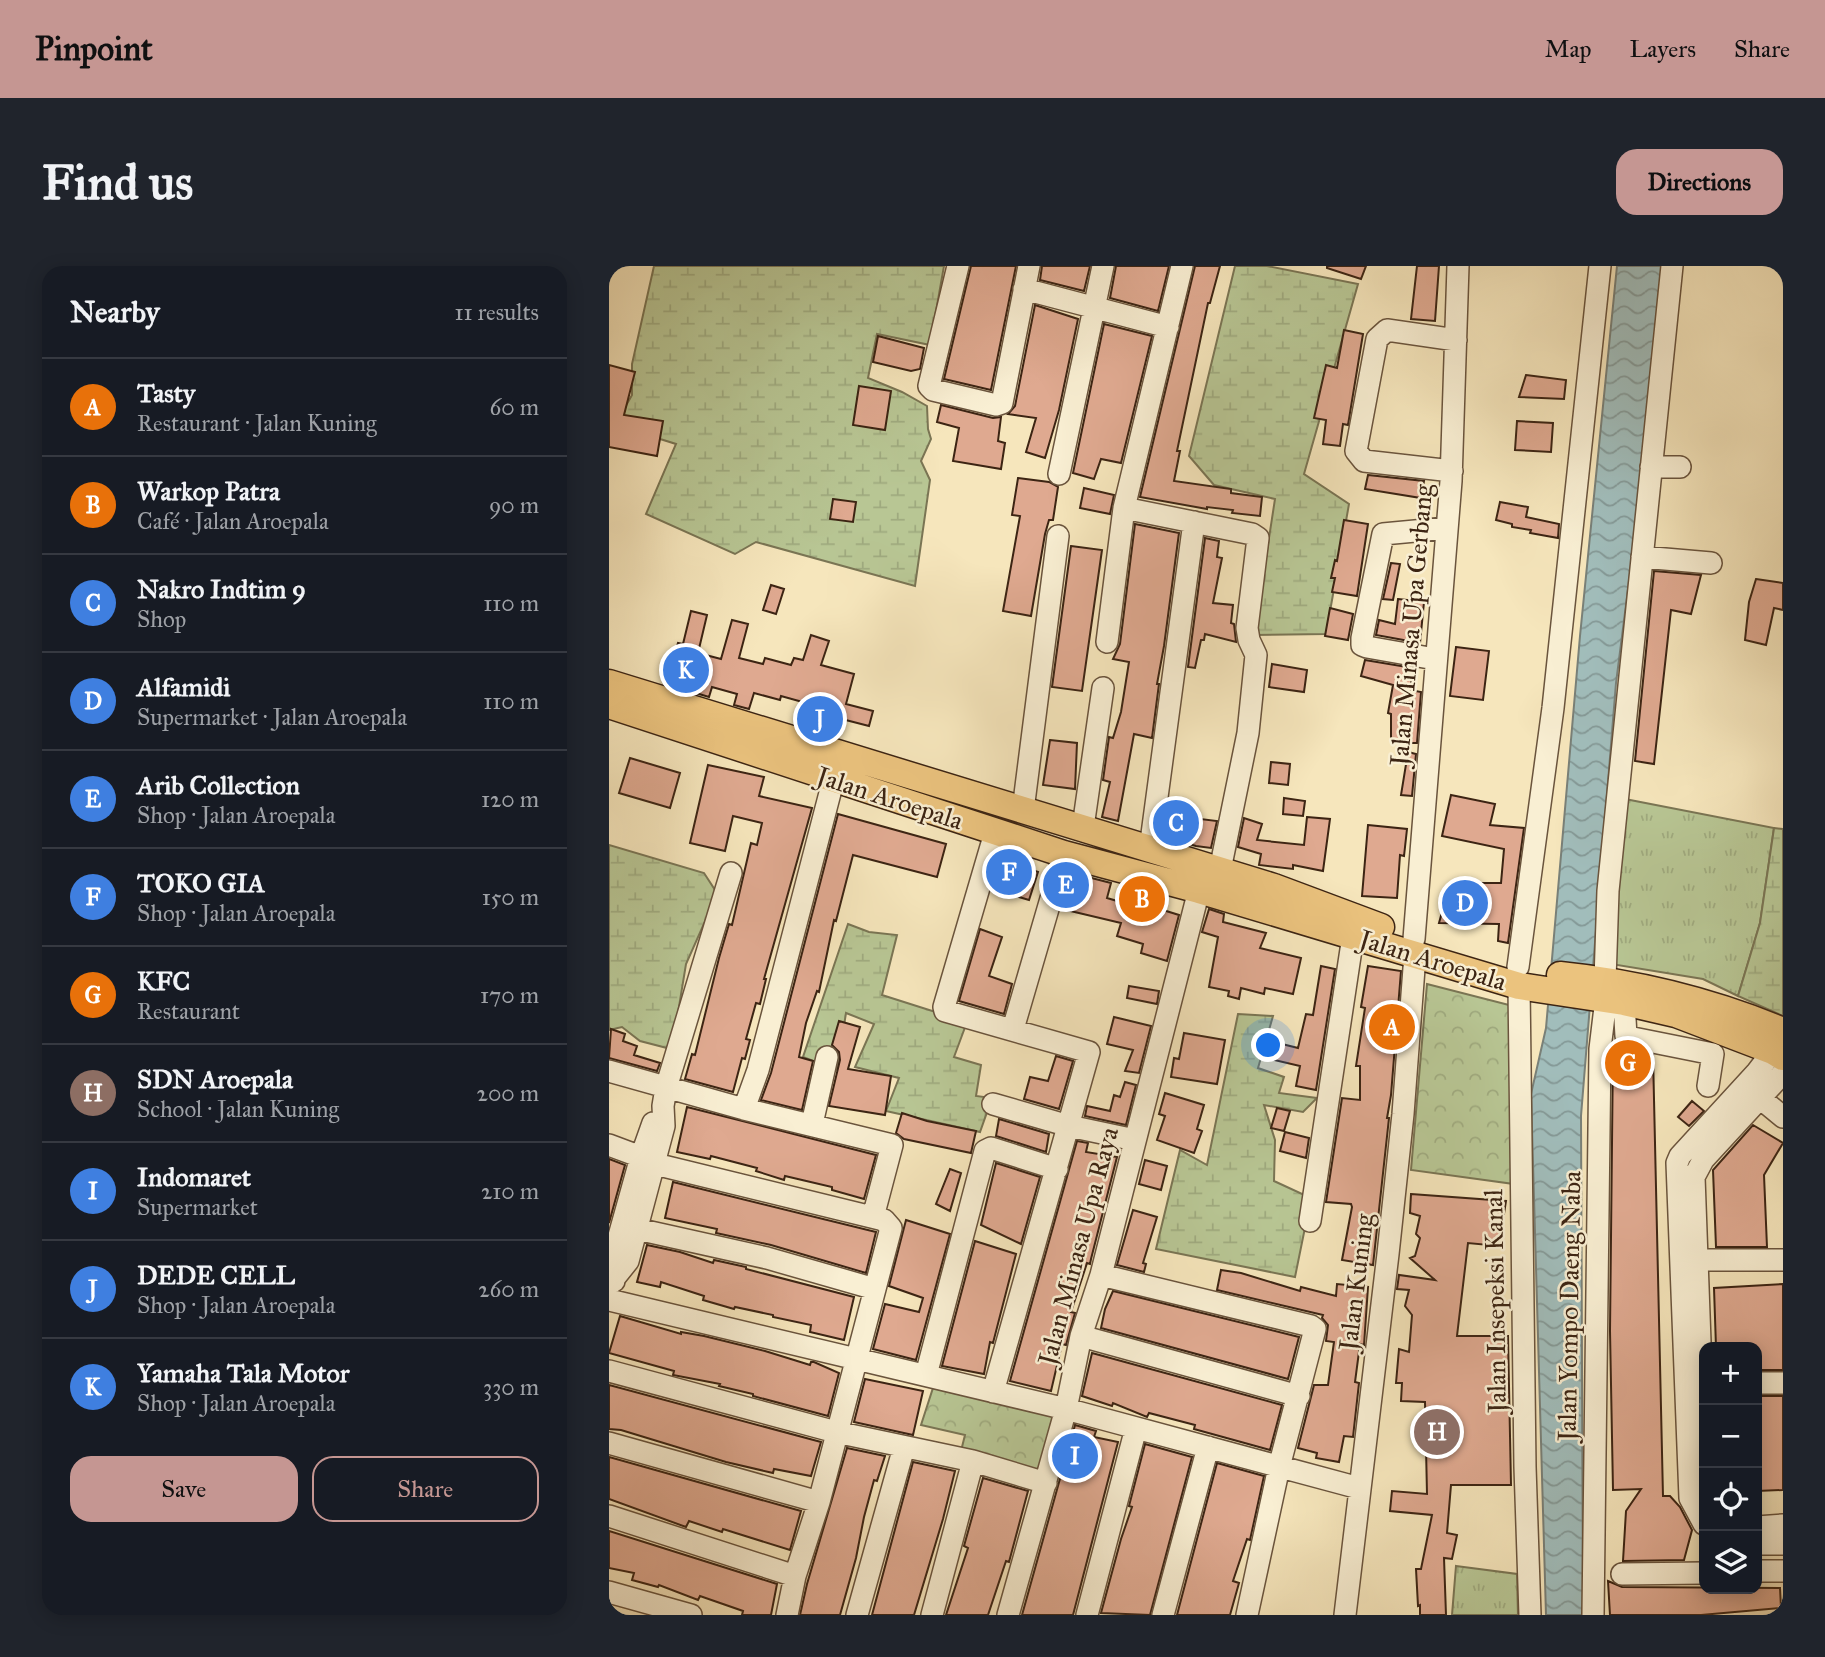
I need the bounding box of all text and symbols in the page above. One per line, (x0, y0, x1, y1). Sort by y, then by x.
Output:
text: Pinpoint (35, 29, 153, 69)
text: Map (1545, 34, 1592, 64)
text: Layers (1630, 34, 1696, 64)
text: Share (1734, 34, 1790, 64)
button: Directions (1616, 149, 1783, 215)
text: Find us (42, 153, 193, 212)
text: Nearby (70, 294, 160, 330)
text: 11 results (455, 298, 539, 326)
text: Tasty (137, 377, 195, 409)
text: A (85, 393, 101, 421)
text: 60 m (490, 393, 539, 421)
text: Restaurant · Jalan Kuning (137, 409, 377, 437)
text: Warkop Patra (137, 475, 280, 507)
street label: Jalan Minasa Upa Gerbang (1382, 482, 1439, 770)
text: B (85, 491, 101, 519)
text: 90 m (489, 491, 539, 519)
text: Café · Jalan Aroepala (137, 507, 329, 535)
text: Nakro Indtim 9 (137, 573, 306, 605)
text: C (85, 589, 101, 617)
text: 110 m (483, 589, 539, 617)
text: Shop (137, 605, 186, 633)
pin: K (663, 644, 709, 696)
text: Alfamidi (137, 671, 230, 703)
text: D (84, 687, 102, 715)
text: 110 m (483, 687, 539, 715)
pin: J (797, 693, 843, 745)
text: Supermarket · Jalan Aroepala (137, 703, 407, 731)
street label: Jalan Aroepala (810, 758, 967, 837)
text: Arib Collection (137, 769, 300, 801)
text: E (85, 785, 101, 813)
text: 120 m (481, 785, 539, 813)
pin: C (1153, 797, 1199, 849)
text: Shop · Jalan Aroepala (137, 801, 335, 829)
pin: F (986, 846, 1032, 898)
pin: E (1043, 859, 1089, 911)
text: TOKO GIA (137, 867, 265, 899)
pin: B (1119, 873, 1165, 925)
pin: D (1442, 877, 1488, 929)
text: F (85, 883, 101, 911)
text: 150 m (482, 883, 539, 911)
text: Shop · Jalan Aroepala (137, 899, 335, 927)
street label: Jalan Aroepala (1353, 922, 1510, 997)
text: KFC (137, 965, 190, 997)
text: G (85, 981, 101, 1009)
text: 170 m (480, 981, 539, 1009)
text: Restaurant (137, 997, 240, 1025)
pin: A (1369, 1001, 1415, 1053)
your location (1251, 1028, 1285, 1062)
pin: G (1605, 1037, 1651, 1089)
text: SDN Aroepala (137, 1063, 293, 1095)
text: H (83, 1079, 103, 1107)
text: 200 m (477, 1079, 539, 1107)
text: School · Jalan Kuning (137, 1095, 339, 1123)
street label: Jalan Minasa Upa Raya (1030, 1123, 1125, 1372)
text: Indomaret (137, 1161, 251, 1193)
street label: Jalan Yompo Daeng Naba (1551, 1171, 1587, 1444)
text: I (88, 1177, 98, 1205)
text: 210 m (481, 1177, 539, 1205)
street label: Jalan Insepeksi Kanal (1477, 1189, 1513, 1416)
text: Supermarket (137, 1193, 258, 1221)
street label: Jalan Kuning (1331, 1211, 1380, 1355)
text: DEDE CELL (137, 1259, 295, 1291)
text: J (88, 1275, 98, 1303)
text: 260 m (478, 1275, 539, 1303)
text: Shop · Jalan Aroepala (137, 1291, 335, 1319)
map controls (1699, 1342, 1762, 1594)
button: + (1699, 1342, 1762, 1405)
text: Yamaha Tala Motor (137, 1357, 350, 1389)
text: K (85, 1373, 101, 1401)
text: 330 m (483, 1373, 539, 1401)
text: Shop · Jalan Aroepala (137, 1389, 335, 1417)
button: − (1699, 1405, 1762, 1468)
pin: H (1414, 1406, 1460, 1458)
pin: I (1052, 1430, 1098, 1482)
button: Save (70, 1456, 298, 1522)
button: Share (312, 1456, 539, 1522)
button: locate (1699, 1468, 1762, 1531)
button: layers (1699, 1531, 1762, 1594)

